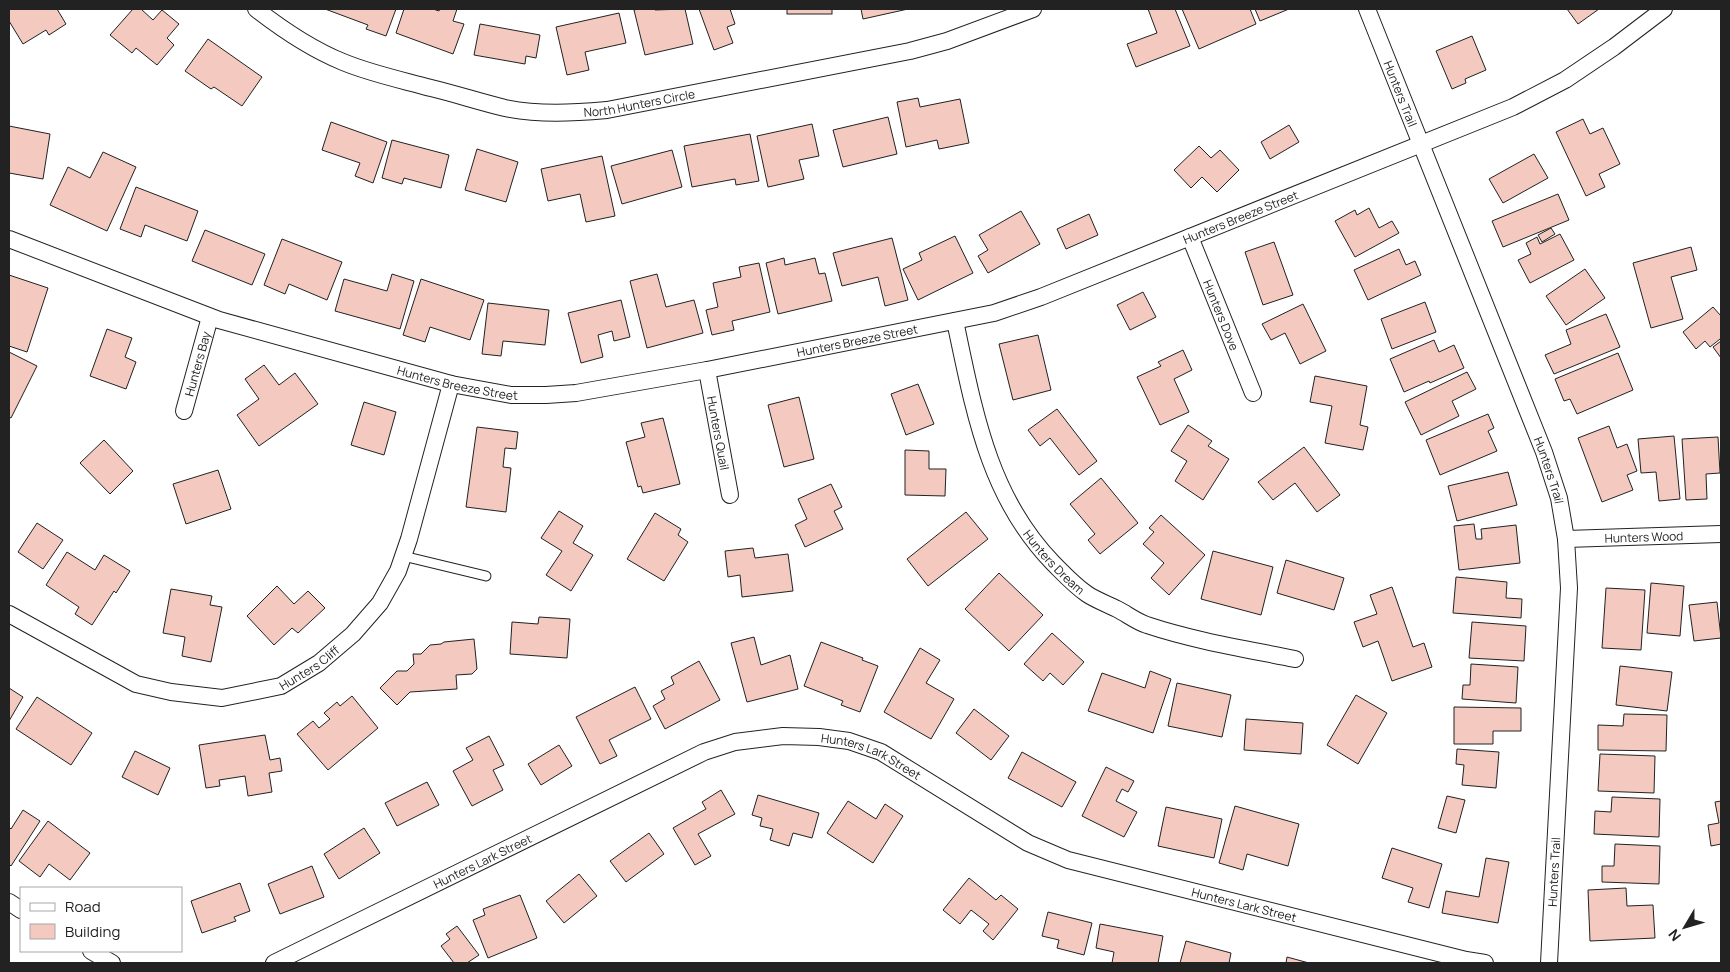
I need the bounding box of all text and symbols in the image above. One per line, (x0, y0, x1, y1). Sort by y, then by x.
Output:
street label: Hunters Trail (1380, 58, 1422, 129)
street label: North Hunters Circle (583, 85, 696, 120)
street label: Hunters Breeze Street (1180, 186, 1301, 248)
street label: Hunters Dove (1200, 277, 1243, 353)
street label: Hunters Breeze Street (795, 320, 919, 360)
street label: Hunters Bay (180, 329, 214, 398)
street label: Hunters Breeze Street (395, 361, 518, 404)
street label: Hunters Quail (703, 395, 734, 471)
street label: Hunters Trail (1530, 434, 1568, 505)
street label: Hunters Dream (1020, 526, 1089, 598)
street label: Hunters Wood (1604, 527, 1684, 546)
street label: Hunters Cliff (276, 641, 343, 694)
street label: Hunters Lark Street (820, 729, 925, 783)
street label: Hunters Lark Street (430, 829, 535, 892)
street label: Hunters Trail (1544, 837, 1564, 907)
street label: Hunters Lark Street (1190, 883, 1299, 926)
legend (20, 887, 182, 952)
text: Road (65, 896, 101, 917)
north arrow (1660, 902, 1710, 952)
text: Building (65, 921, 120, 942)
text: N (1664, 925, 1685, 945)

